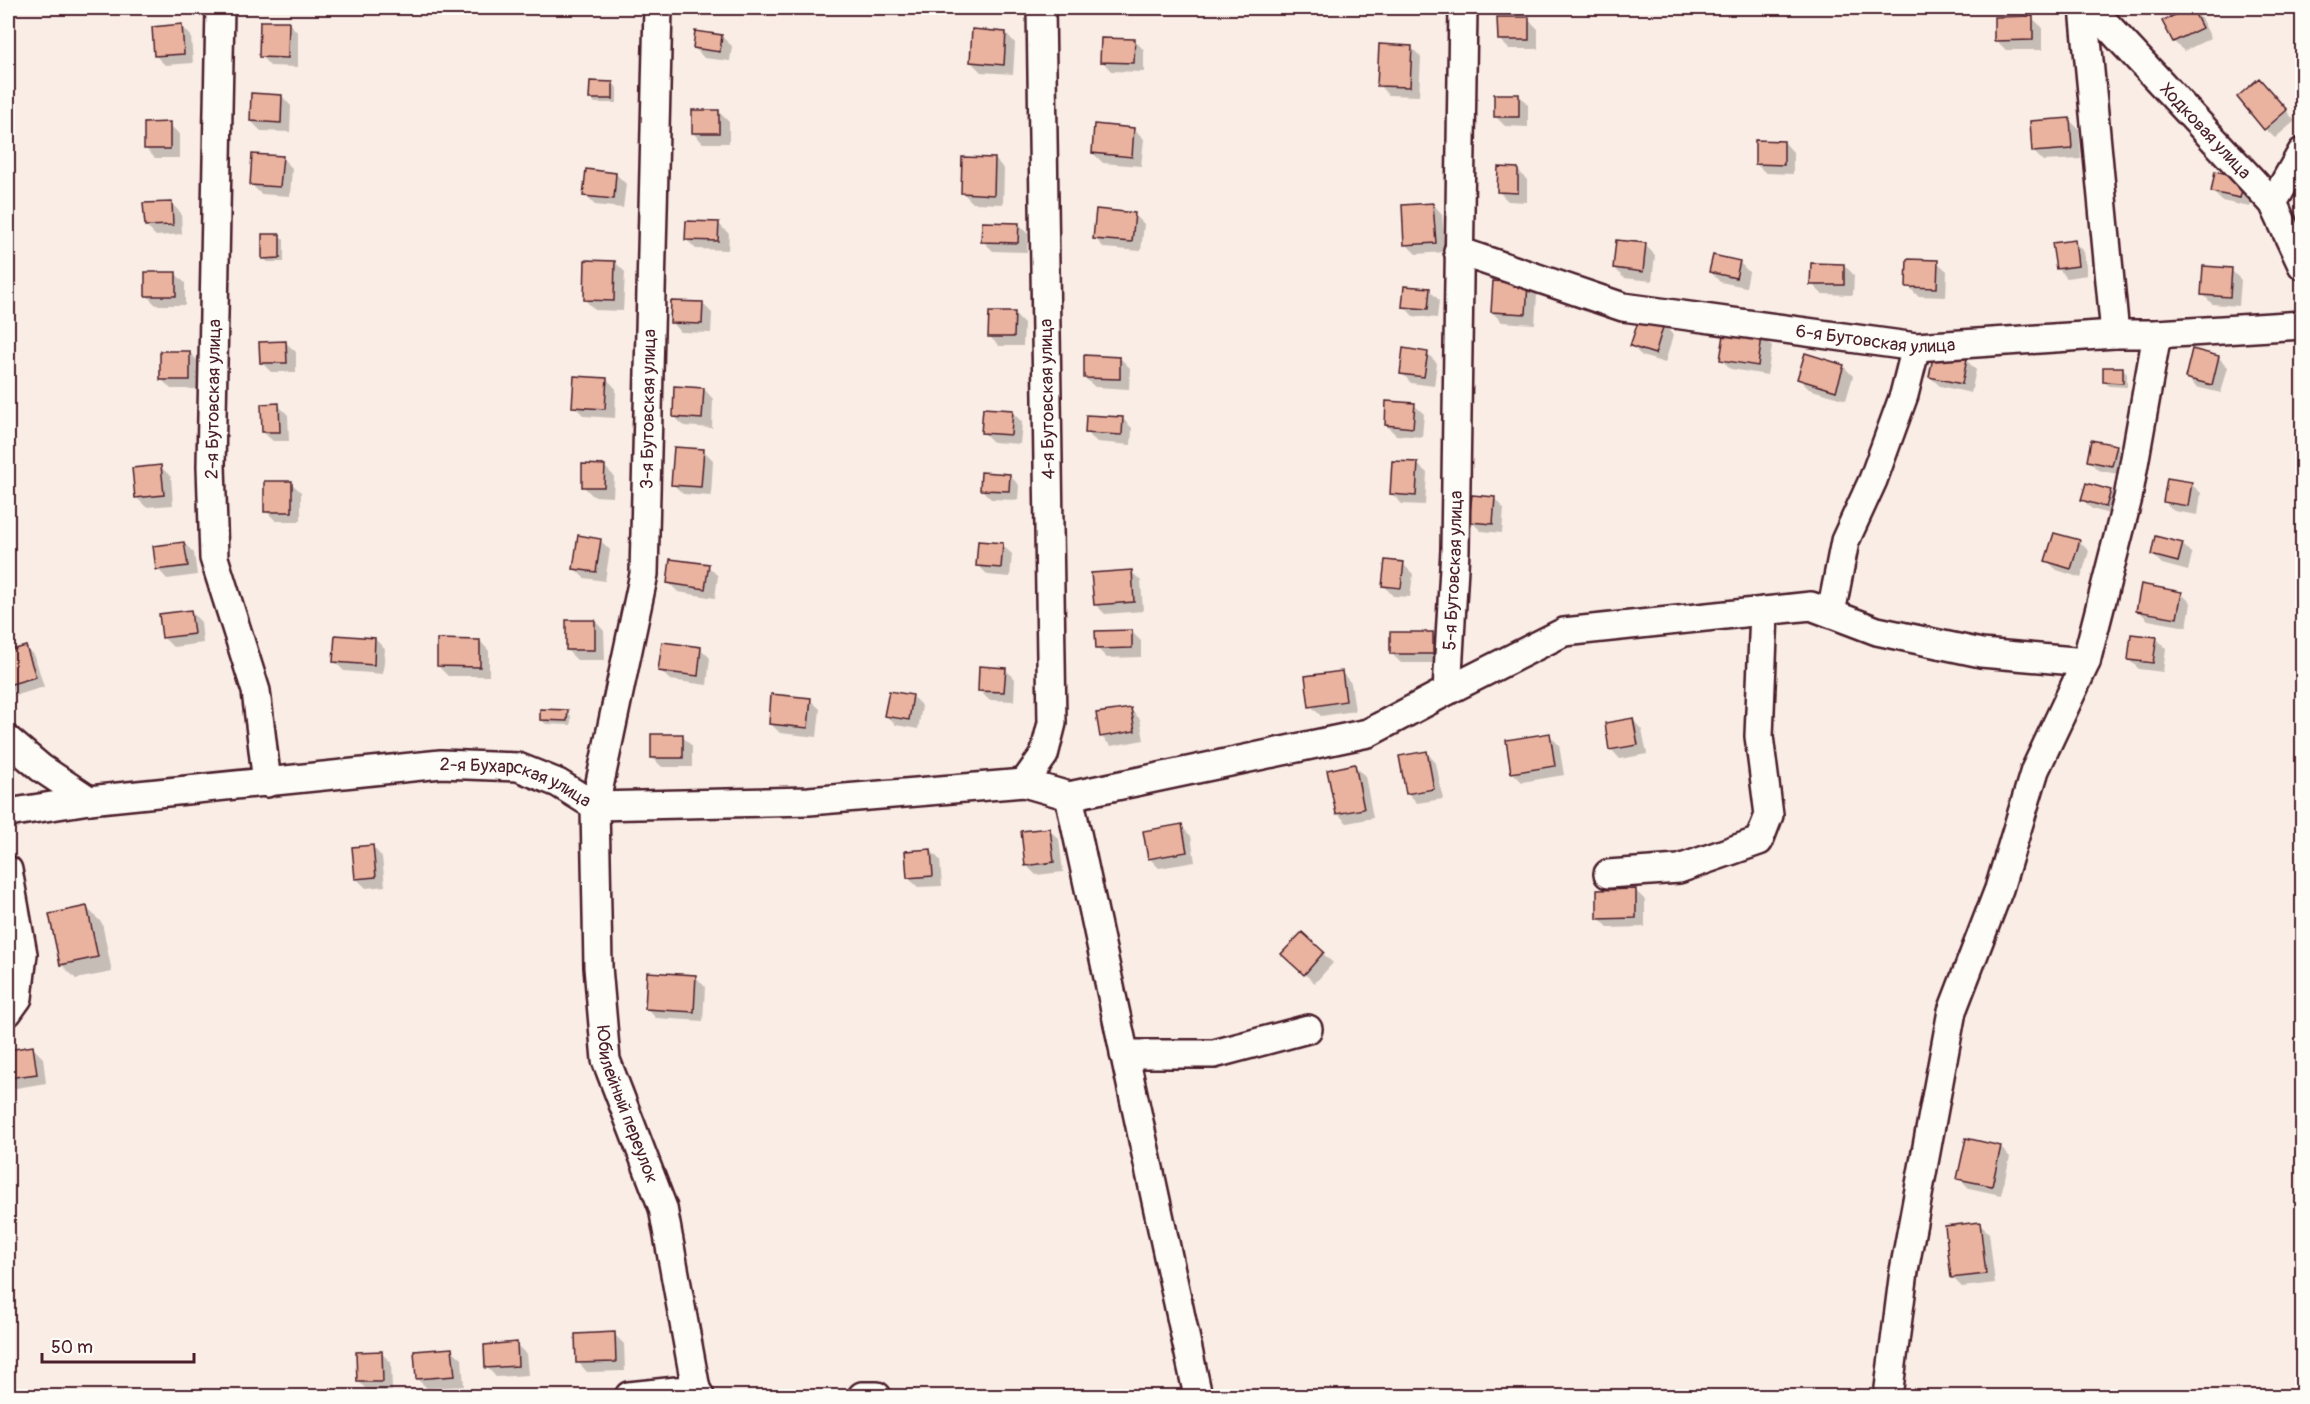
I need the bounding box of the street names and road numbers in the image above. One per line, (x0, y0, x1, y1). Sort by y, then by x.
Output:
street label: Ходковая улица (2155, 78, 2256, 184)
street label: 2-я Бутовская улица (201, 319, 226, 479)
street label: 4-я Бутовская улица (1035, 319, 1060, 479)
street label: 6-я Бутовская улица (1794, 320, 1956, 359)
street label: 3-я Бутовская улица (636, 329, 661, 489)
street label: 5-я Бутовская улица (1438, 490, 1468, 651)
street label: 2-я Бухарская улица (439, 753, 595, 813)
street label: Юбилейный переулок (591, 1025, 663, 1187)

